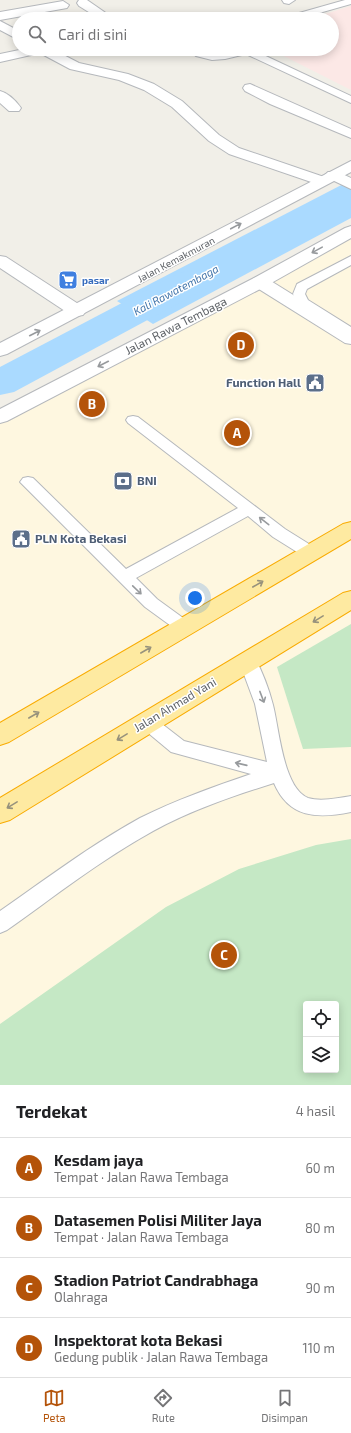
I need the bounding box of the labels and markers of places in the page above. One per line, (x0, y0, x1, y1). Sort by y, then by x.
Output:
supermarket icon: pasar (57, 269, 79, 291)
place label: pasar (82, 274, 110, 286)
pin: D (228, 330, 254, 360)
public building icon: Function Hall (304, 372, 326, 394)
place label: Function Hall (226, 375, 301, 389)
pin: B (79, 389, 105, 419)
pin: A (224, 418, 250, 448)
bank icon: BNI (112, 470, 134, 492)
place label: BNI (137, 473, 157, 487)
public building icon: PLN Kota Bekasi (10, 528, 32, 550)
place label: PLN Kota Bekasi (35, 531, 127, 545)
pin: C (211, 940, 237, 970)

